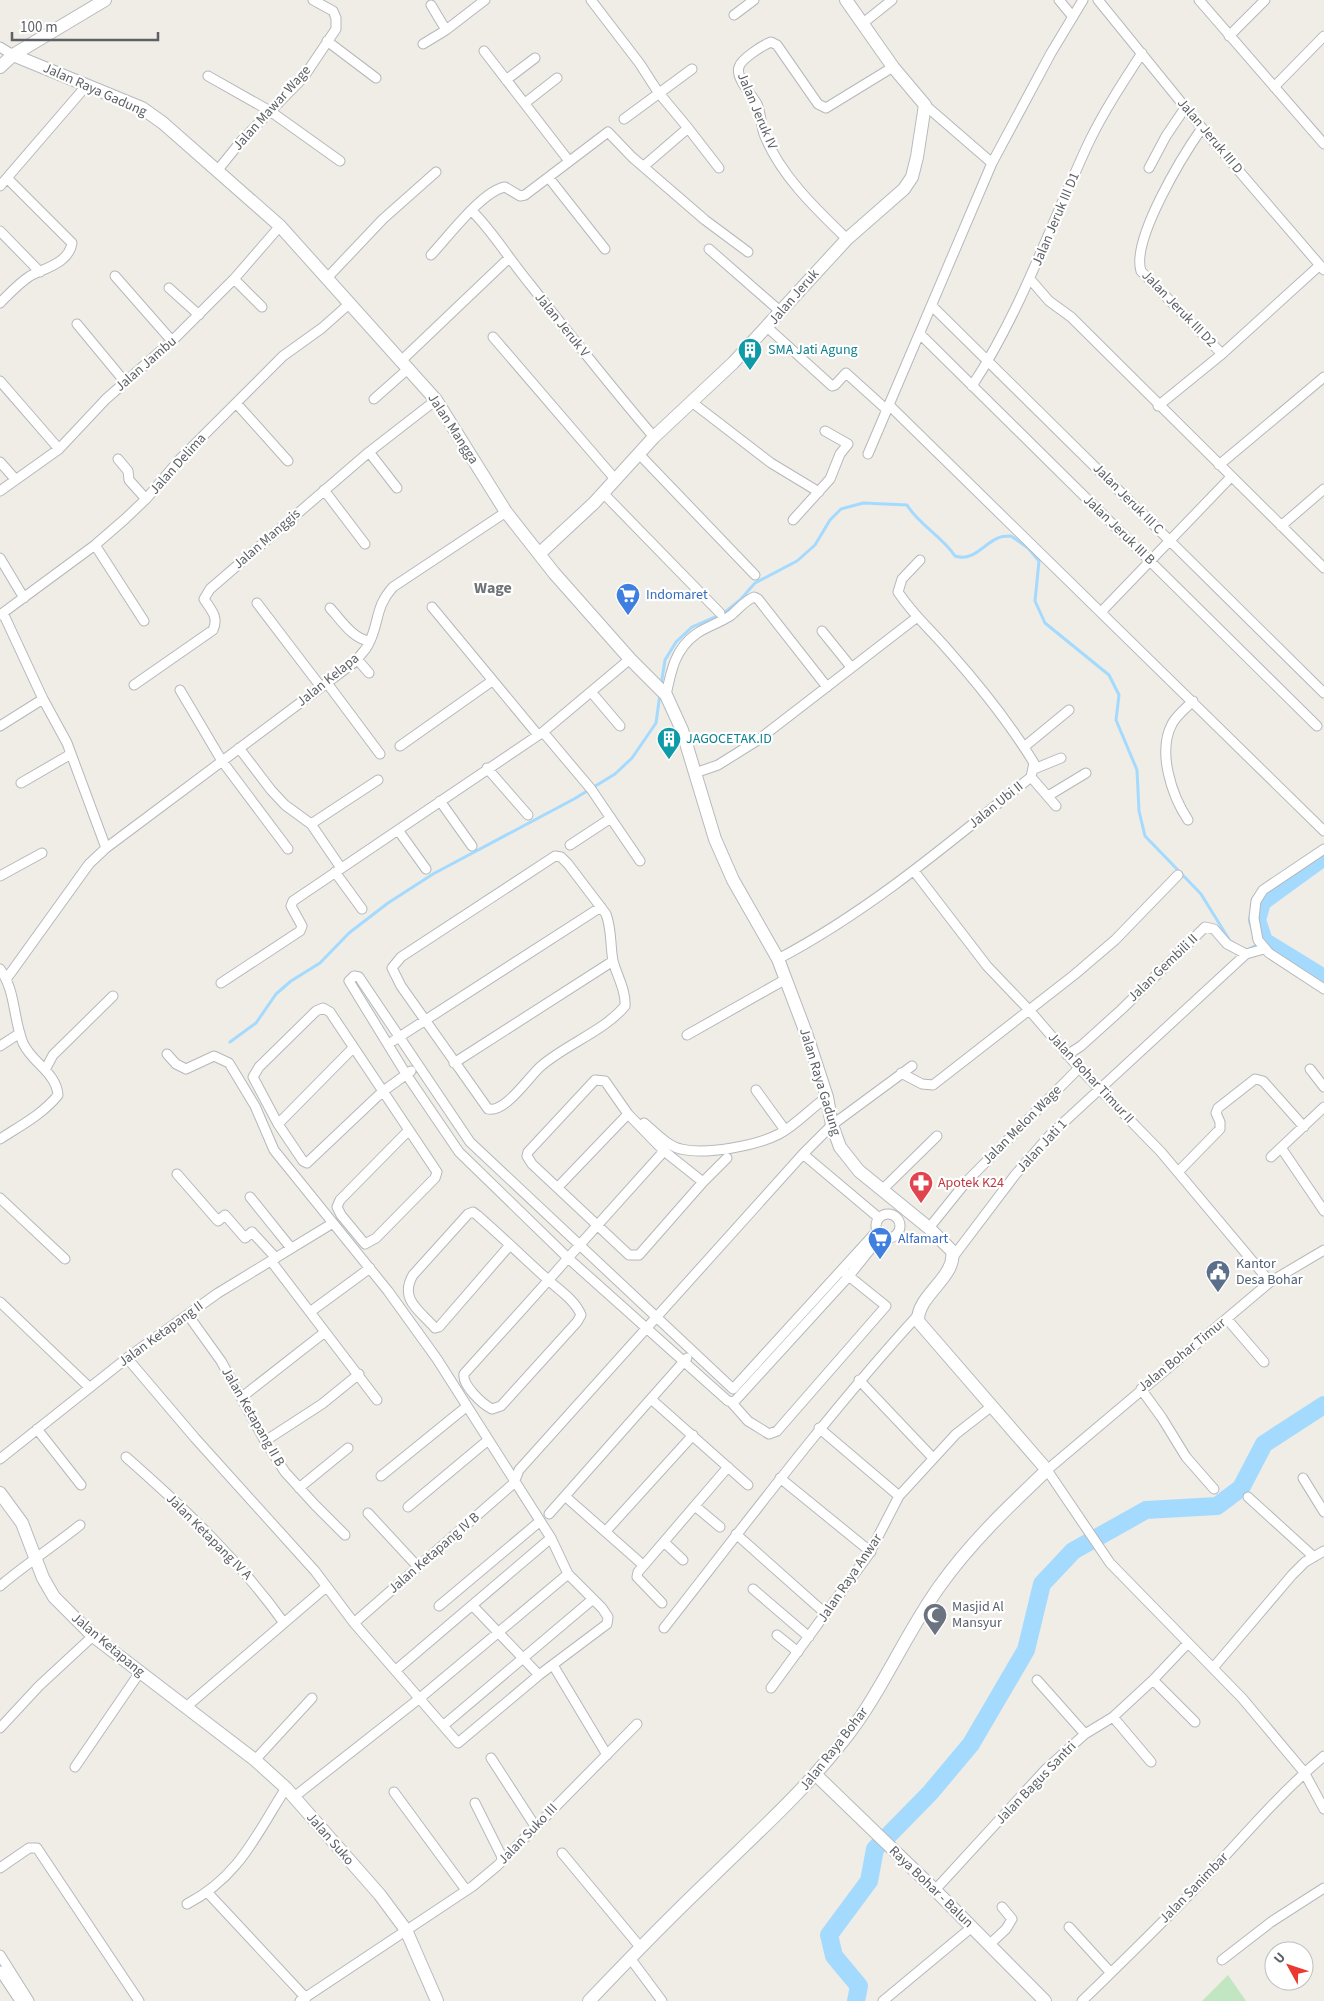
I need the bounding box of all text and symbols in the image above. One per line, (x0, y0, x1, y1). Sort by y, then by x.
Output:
scale bar (12, 10, 159, 42)
text: 100 m (20, 17, 58, 38)
street label: Jalan Raya Gadung (40, 58, 150, 122)
street label: Jalan Mawar Wage (228, 61, 316, 155)
street label: Jalan Jeruk IV (732, 70, 782, 153)
street label: Jalan Jeruk III D (1172, 94, 1248, 178)
street label: Jalan Jeruk III D1 (1027, 169, 1085, 269)
street label: Jalan Jeruk (764, 265, 824, 329)
street label: Jalan Jeruk III D2 (1137, 266, 1221, 352)
street label: Jalan Jeruk V (530, 288, 595, 362)
street label: Jalan Jambu (111, 332, 181, 396)
building icon: SMA Jati Agung (737, 337, 763, 371)
place label: SMA Jati Agung (768, 340, 858, 360)
street label: Jalan Mangga (423, 390, 483, 468)
street label: Jalan Delima (145, 429, 211, 499)
street label: Jalan Jeruk III C (1088, 459, 1168, 539)
street label: Jalan Jeruk III B (1079, 491, 1159, 569)
street label: Jalan Manggis (229, 504, 305, 574)
district label: Wage (474, 577, 512, 599)
supermarket icon: Indomaret (615, 582, 641, 616)
place label: Indomaret (646, 585, 708, 605)
street label: Jalan Kelapa (293, 649, 363, 711)
building icon: JAGOCETAK.ID (656, 726, 682, 760)
place label: JAGOCETAK.ID (686, 729, 772, 749)
street label: Jalan Ubi II (964, 777, 1028, 833)
street label: Jalan Gembili II (1124, 929, 1202, 1007)
street label: Jalan Raya Gadung (794, 1026, 846, 1138)
street label: Jalan Bohar Timur II (1043, 1028, 1139, 1128)
street label: Jalan Melon Wage (978, 1081, 1066, 1169)
street label: Jalan Jati 1 (1012, 1115, 1072, 1177)
pharmacy icon: Apotek K24 (908, 1170, 934, 1204)
place label: Apotek K24 (938, 1173, 1004, 1193)
supermarket icon: Alfamart (867, 1226, 893, 1260)
place label: Alfamart (898, 1229, 949, 1249)
place label: Kantor Desa Bohar (1236, 1254, 1303, 1290)
public building icon: Kantor Desa Bohar (1205, 1259, 1231, 1293)
street label: Jalan Ketapang II (114, 1296, 208, 1372)
street label: Jalan Bohar Timur (1134, 1313, 1230, 1397)
street label: Jalan Ketapang II B (216, 1364, 290, 1470)
street label: Jalan Ketapang IV A (161, 1489, 257, 1585)
street label: Jalan Ketapang IV B (384, 1508, 484, 1598)
street label: Jalan Raya Anwar (813, 1530, 887, 1626)
place label: Masjid Al Mansyur (952, 1597, 1004, 1633)
mosque icon: Masjid Al Mansyur (922, 1602, 948, 1636)
street label: Jalan Ketapang (67, 1608, 149, 1682)
street label: Jalan Raya Bohar (795, 1703, 873, 1795)
street label: Jalan Bagus Santri (991, 1737, 1081, 1829)
street label: Jalan Suko III (494, 1799, 562, 1869)
street label: Jalan Suko (301, 1808, 359, 1870)
street label: Raya Bohar - Balun (884, 1841, 978, 1933)
street label: Jalan Sanimbar (1155, 1848, 1233, 1928)
north arrow (1264, 1941, 1314, 1991)
text: U (1269, 1948, 1290, 1968)

